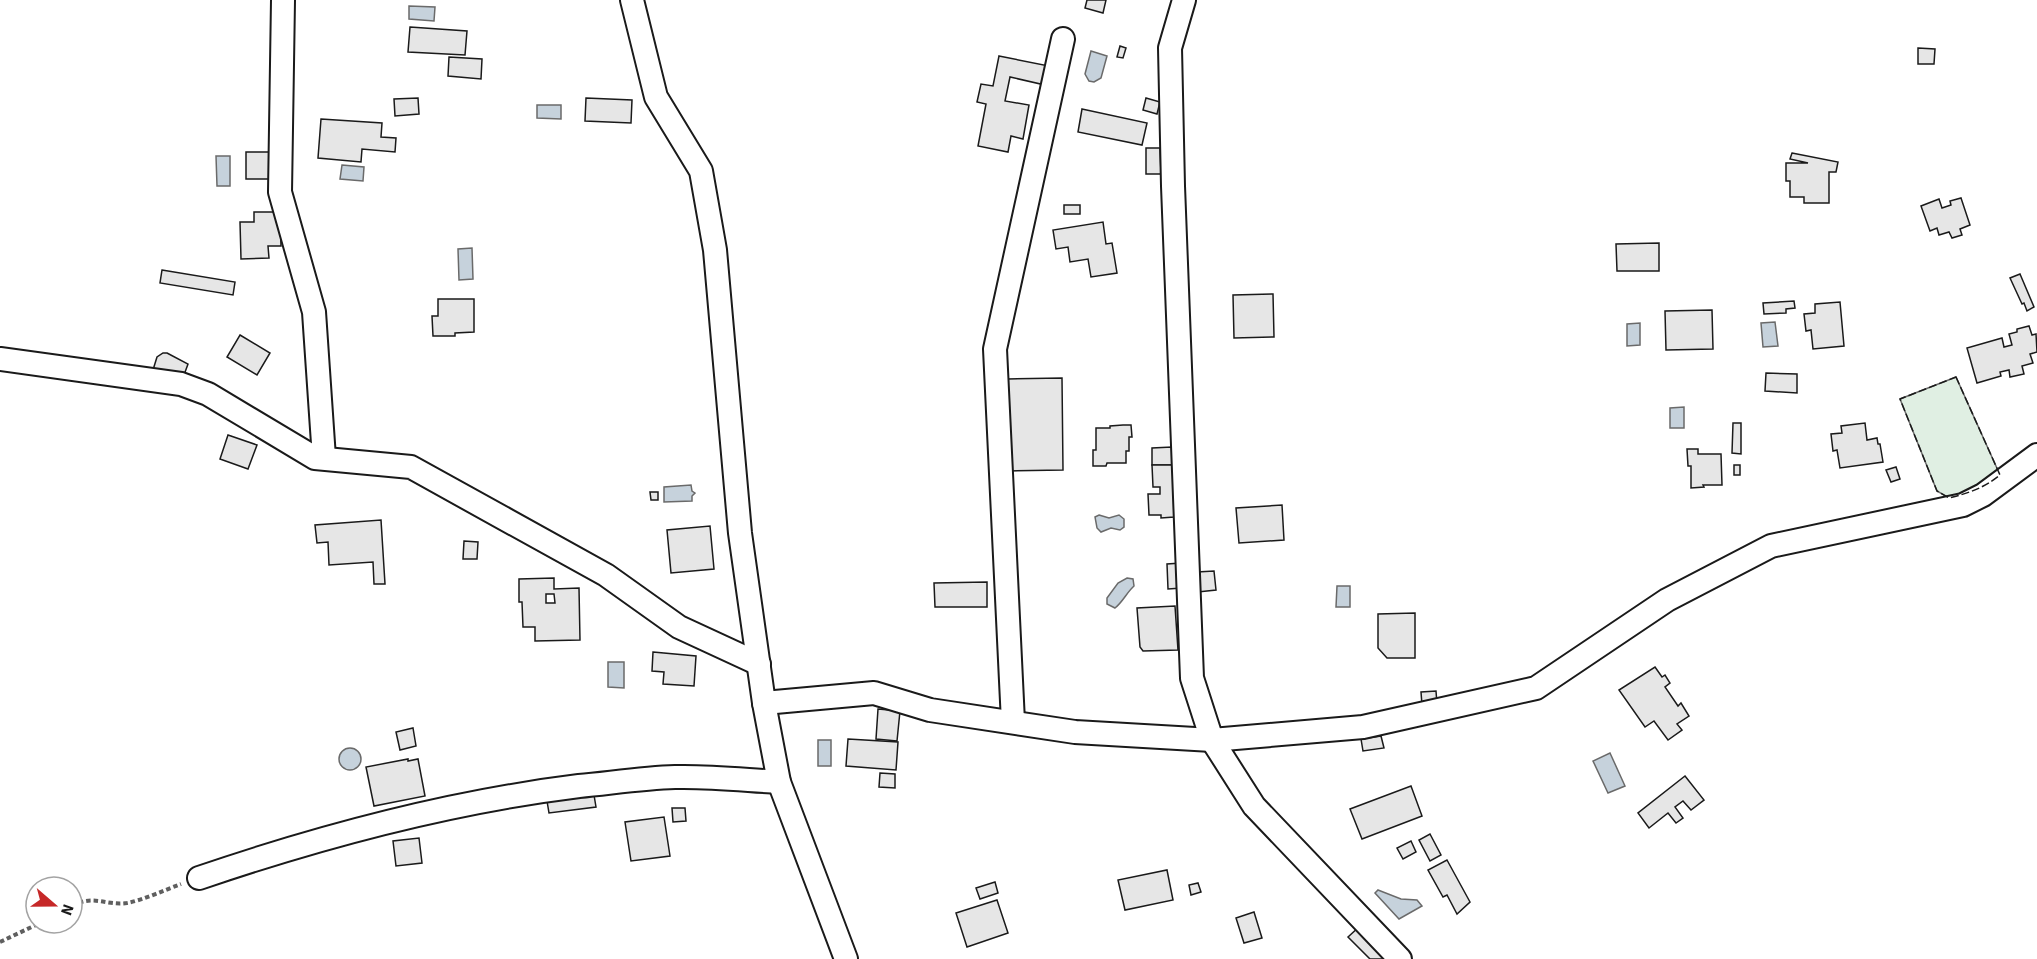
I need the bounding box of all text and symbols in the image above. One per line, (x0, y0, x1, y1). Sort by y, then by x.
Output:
north arrow (24, 875, 84, 935)
text: N (55, 901, 79, 919)

